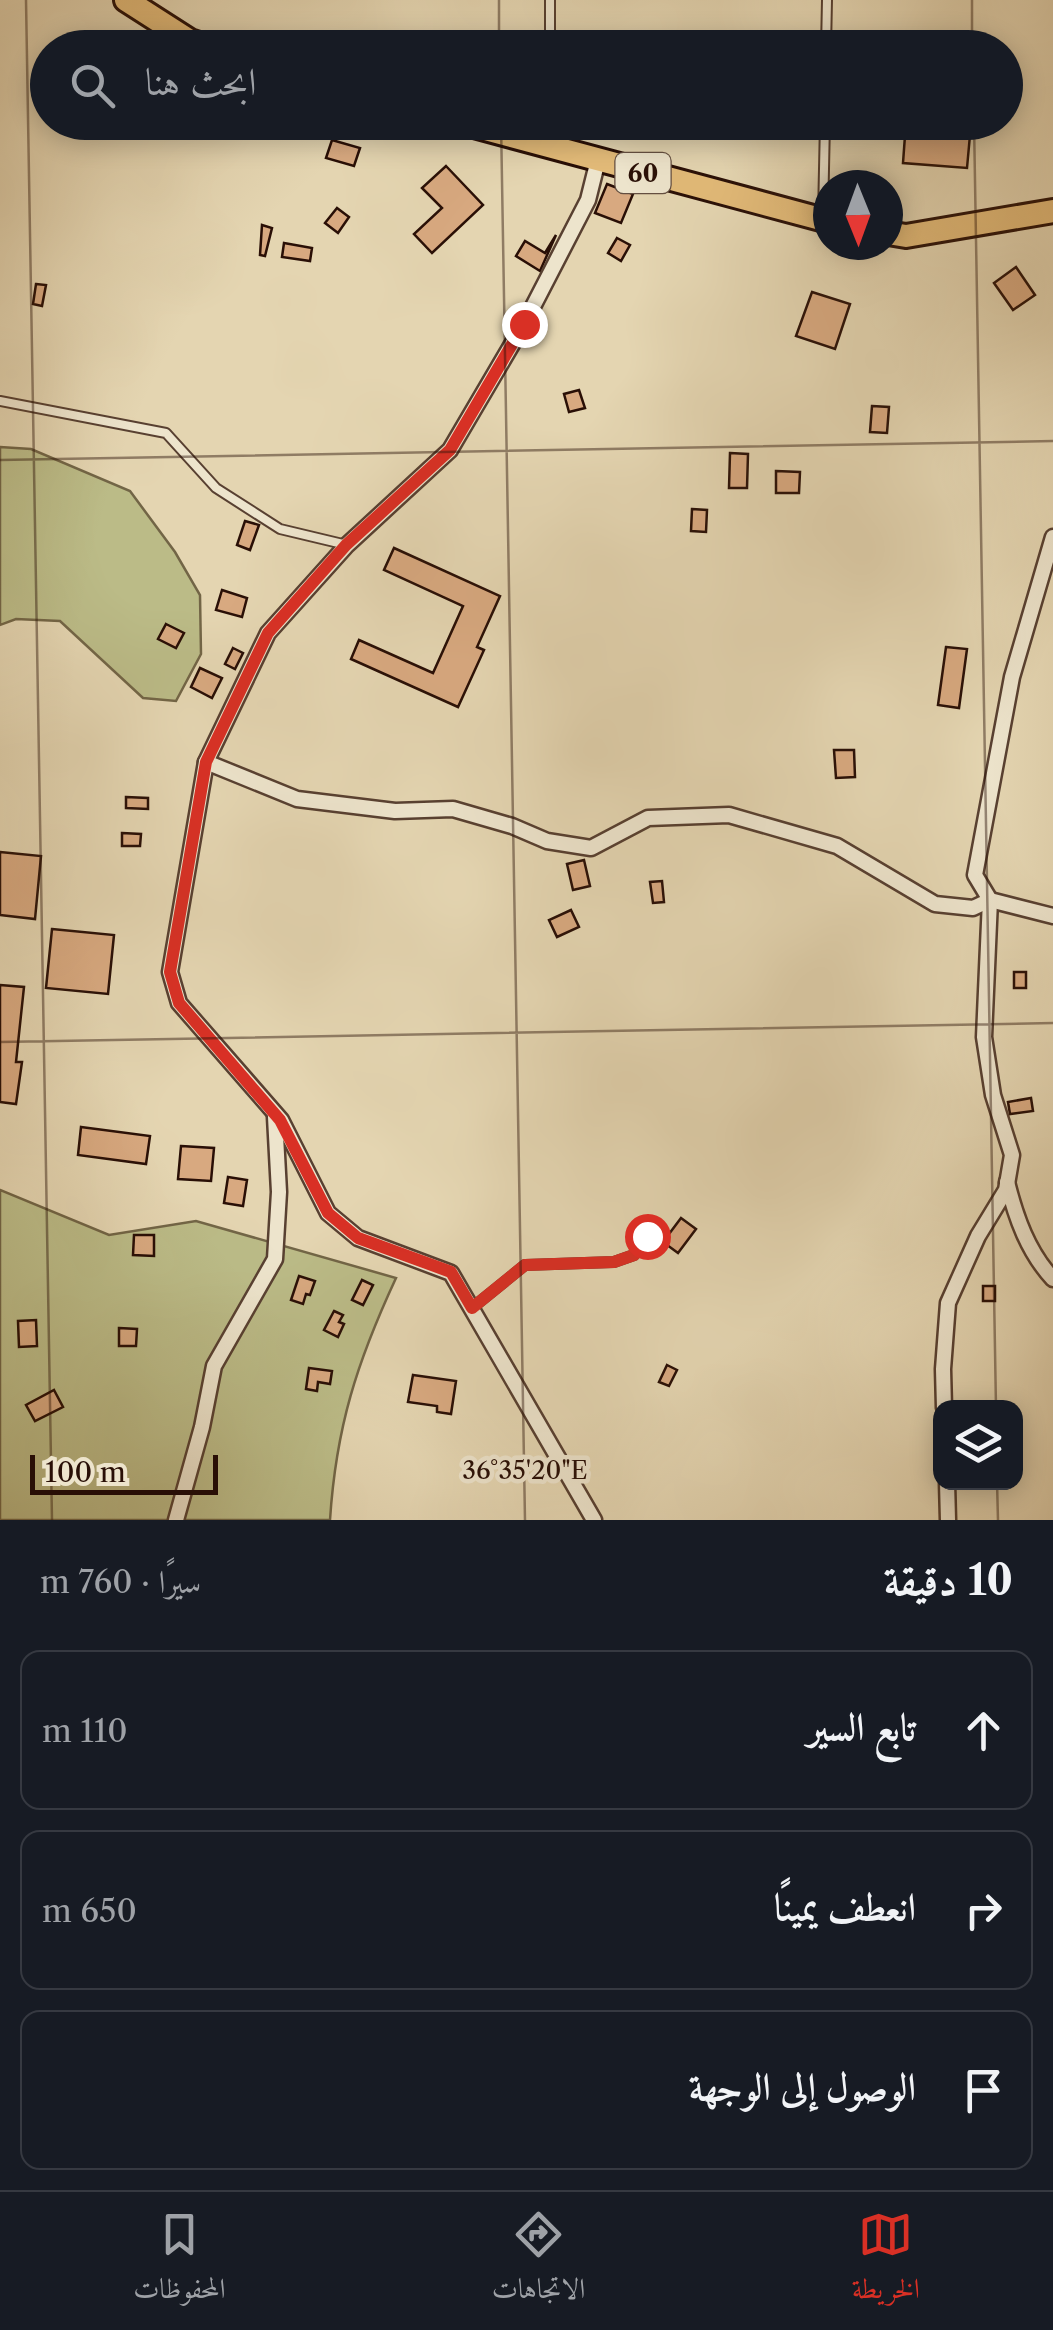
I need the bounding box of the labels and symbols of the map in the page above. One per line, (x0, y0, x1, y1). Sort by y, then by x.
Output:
road number: 60 (616, 153, 670, 193)
north arrow (813, 170, 903, 260)
route end (502, 302, 548, 348)
route start (625, 1214, 671, 1260)
scale bar (30, 1450, 218, 1494)
text: 36°35'20"E (462, 1455, 588, 1486)

